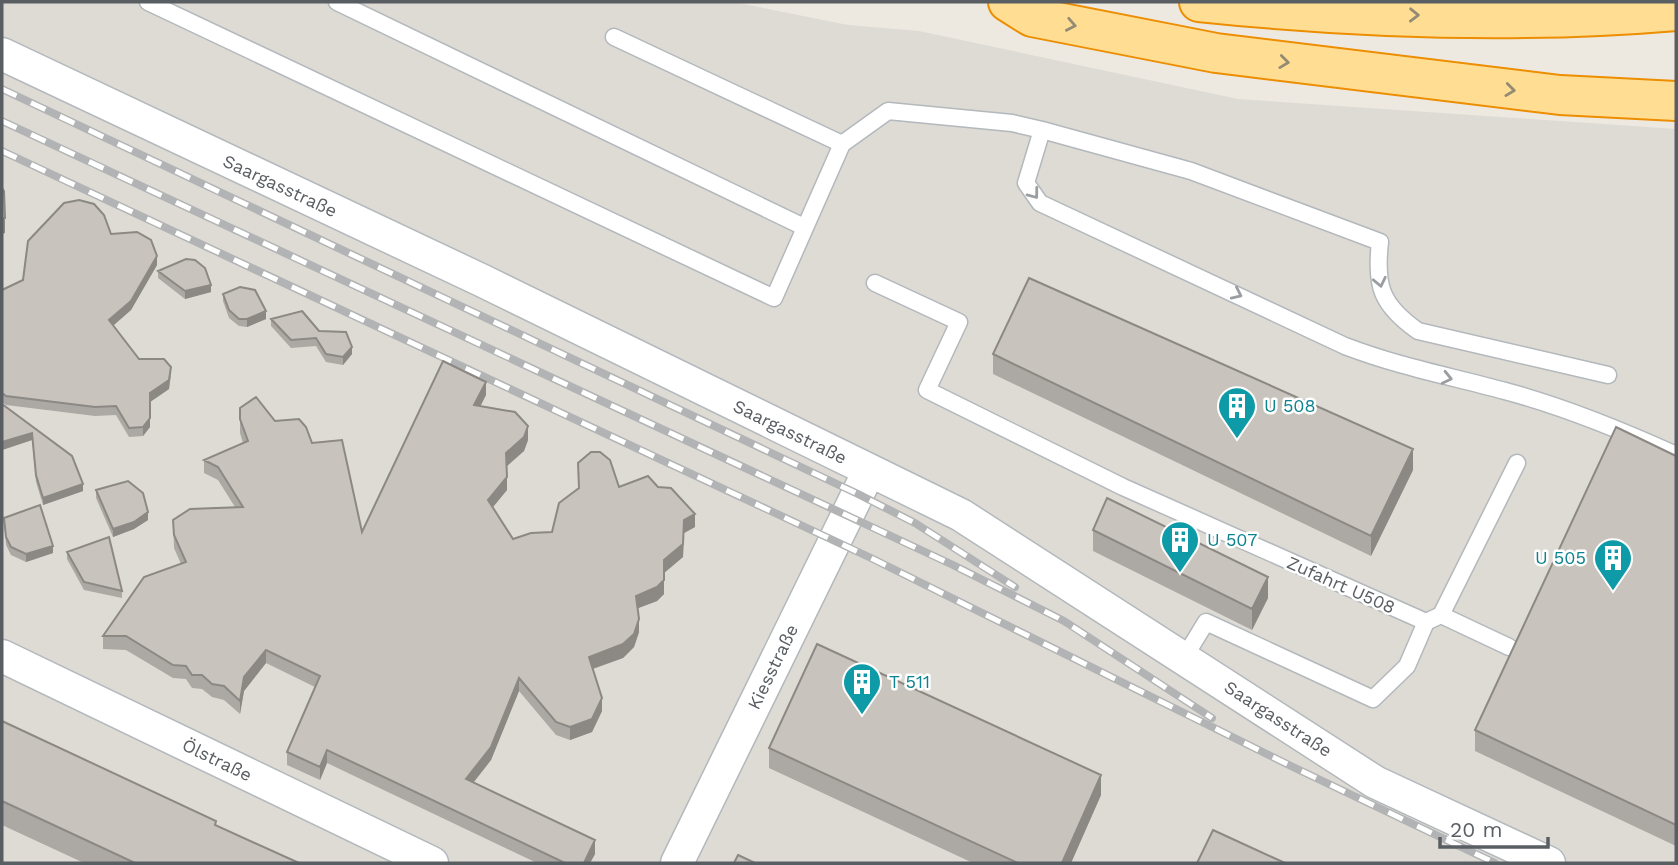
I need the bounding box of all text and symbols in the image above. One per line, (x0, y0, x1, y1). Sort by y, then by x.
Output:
one-way arrow (1409, 7, 1420, 23)
one-way arrow (1065, 17, 1077, 32)
one-way arrow (1278, 54, 1290, 69)
one-way arrow (1504, 82, 1515, 97)
street label: Saargasstraße (220, 150, 341, 221)
one-way arrow (1026, 186, 1038, 198)
one-way arrow (1371, 276, 1386, 288)
one-way arrow (1230, 285, 1242, 299)
one-way arrow (1441, 370, 1453, 384)
building icon: U 508 (1216, 385, 1258, 440)
street label: Saargasstraße (730, 395, 850, 468)
place label: U 508 (1264, 395, 1316, 416)
building icon: U 507 (1159, 519, 1201, 574)
place label: U 507 (1207, 529, 1257, 550)
building icon: U 505 (1592, 537, 1634, 592)
place label: U 505 (1535, 547, 1586, 568)
street label: Zufahrt U508 (1284, 551, 1398, 618)
street label: Kiesstraße (743, 621, 802, 713)
building icon: T 511 (841, 661, 883, 716)
place label: T 511 (889, 671, 930, 692)
street label: Saargasstraße (1221, 676, 1336, 761)
street label: Ölstraße (179, 734, 255, 785)
scale bar (1440, 806, 1548, 850)
text: 20 m (1450, 817, 1502, 842)

